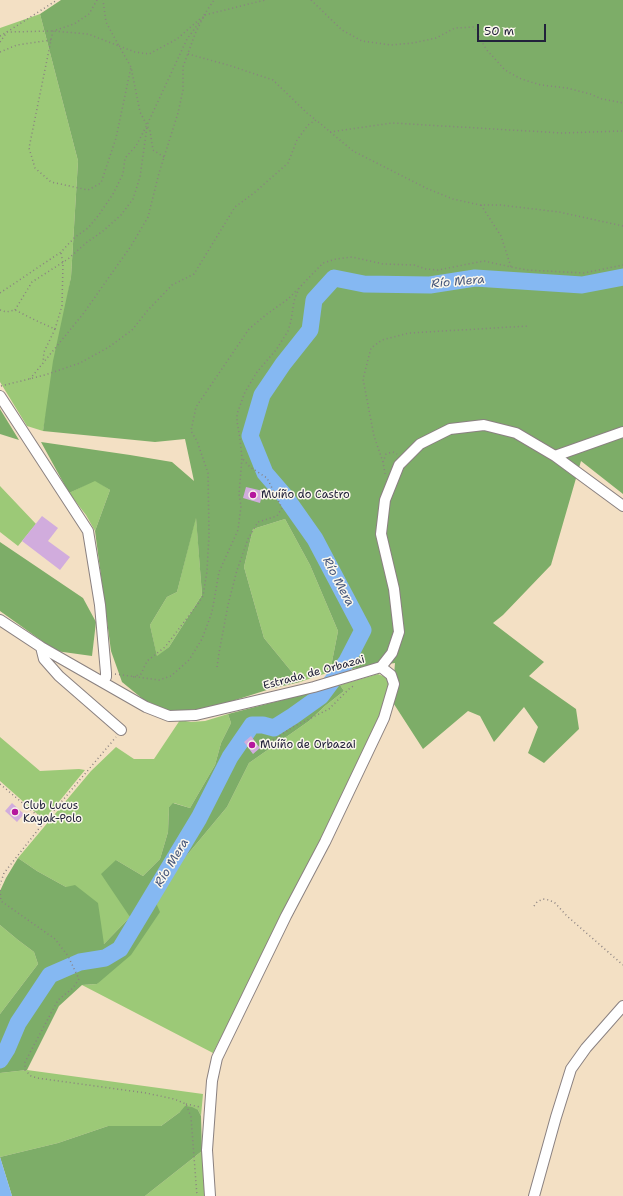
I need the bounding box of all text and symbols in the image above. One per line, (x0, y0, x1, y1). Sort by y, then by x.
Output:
scale bar (479, 16, 548, 42)
text: 50 m (484, 23, 514, 39)
water label: Río Mera (431, 272, 485, 292)
place label: Muíño do Castro (261, 488, 350, 502)
marker: Muíño do Castro (248, 490, 258, 500)
water label: Río Mera (319, 555, 357, 609)
street label: Estrada de Orbazai (262, 653, 366, 693)
place label: Muíño de Orbazai (260, 738, 356, 752)
marker: Muíño de Orbazai (247, 740, 257, 750)
place label: Club Lucus Kayak-Polo (23, 799, 82, 825)
marker: Club Lucus Kayak-Polo (10, 807, 20, 817)
water label: Río Mera (152, 836, 192, 890)

